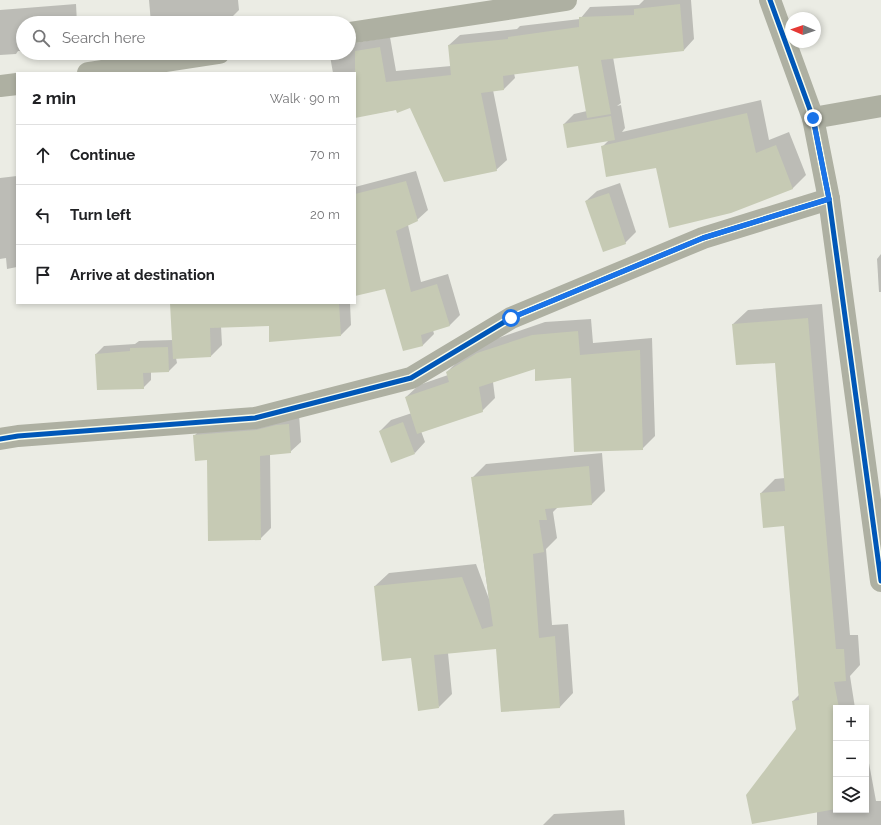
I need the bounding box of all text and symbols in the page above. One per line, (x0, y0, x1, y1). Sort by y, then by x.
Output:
north arrow (785, 12, 821, 48)
search box (16, 16, 356, 60)
icon: search (30, 27, 52, 49)
text: Search here (62, 29, 145, 47)
text: 2 min (32, 88, 76, 108)
text: Walk · 90 m (270, 91, 340, 106)
route end (804, 109, 822, 127)
icon: ahead (32, 144, 54, 166)
text: Continue (70, 146, 135, 164)
text: 70 m (310, 147, 340, 162)
icon: left (32, 204, 54, 226)
text: Turn left (70, 206, 131, 224)
text: 20 m (310, 207, 340, 222)
icon: arrive (32, 264, 54, 286)
text: Arrive at destination (70, 266, 215, 284)
route start (502, 309, 520, 327)
map controls (833, 705, 869, 813)
button: + (833, 705, 869, 741)
button: − (833, 741, 869, 777)
button: layers (833, 777, 869, 813)

